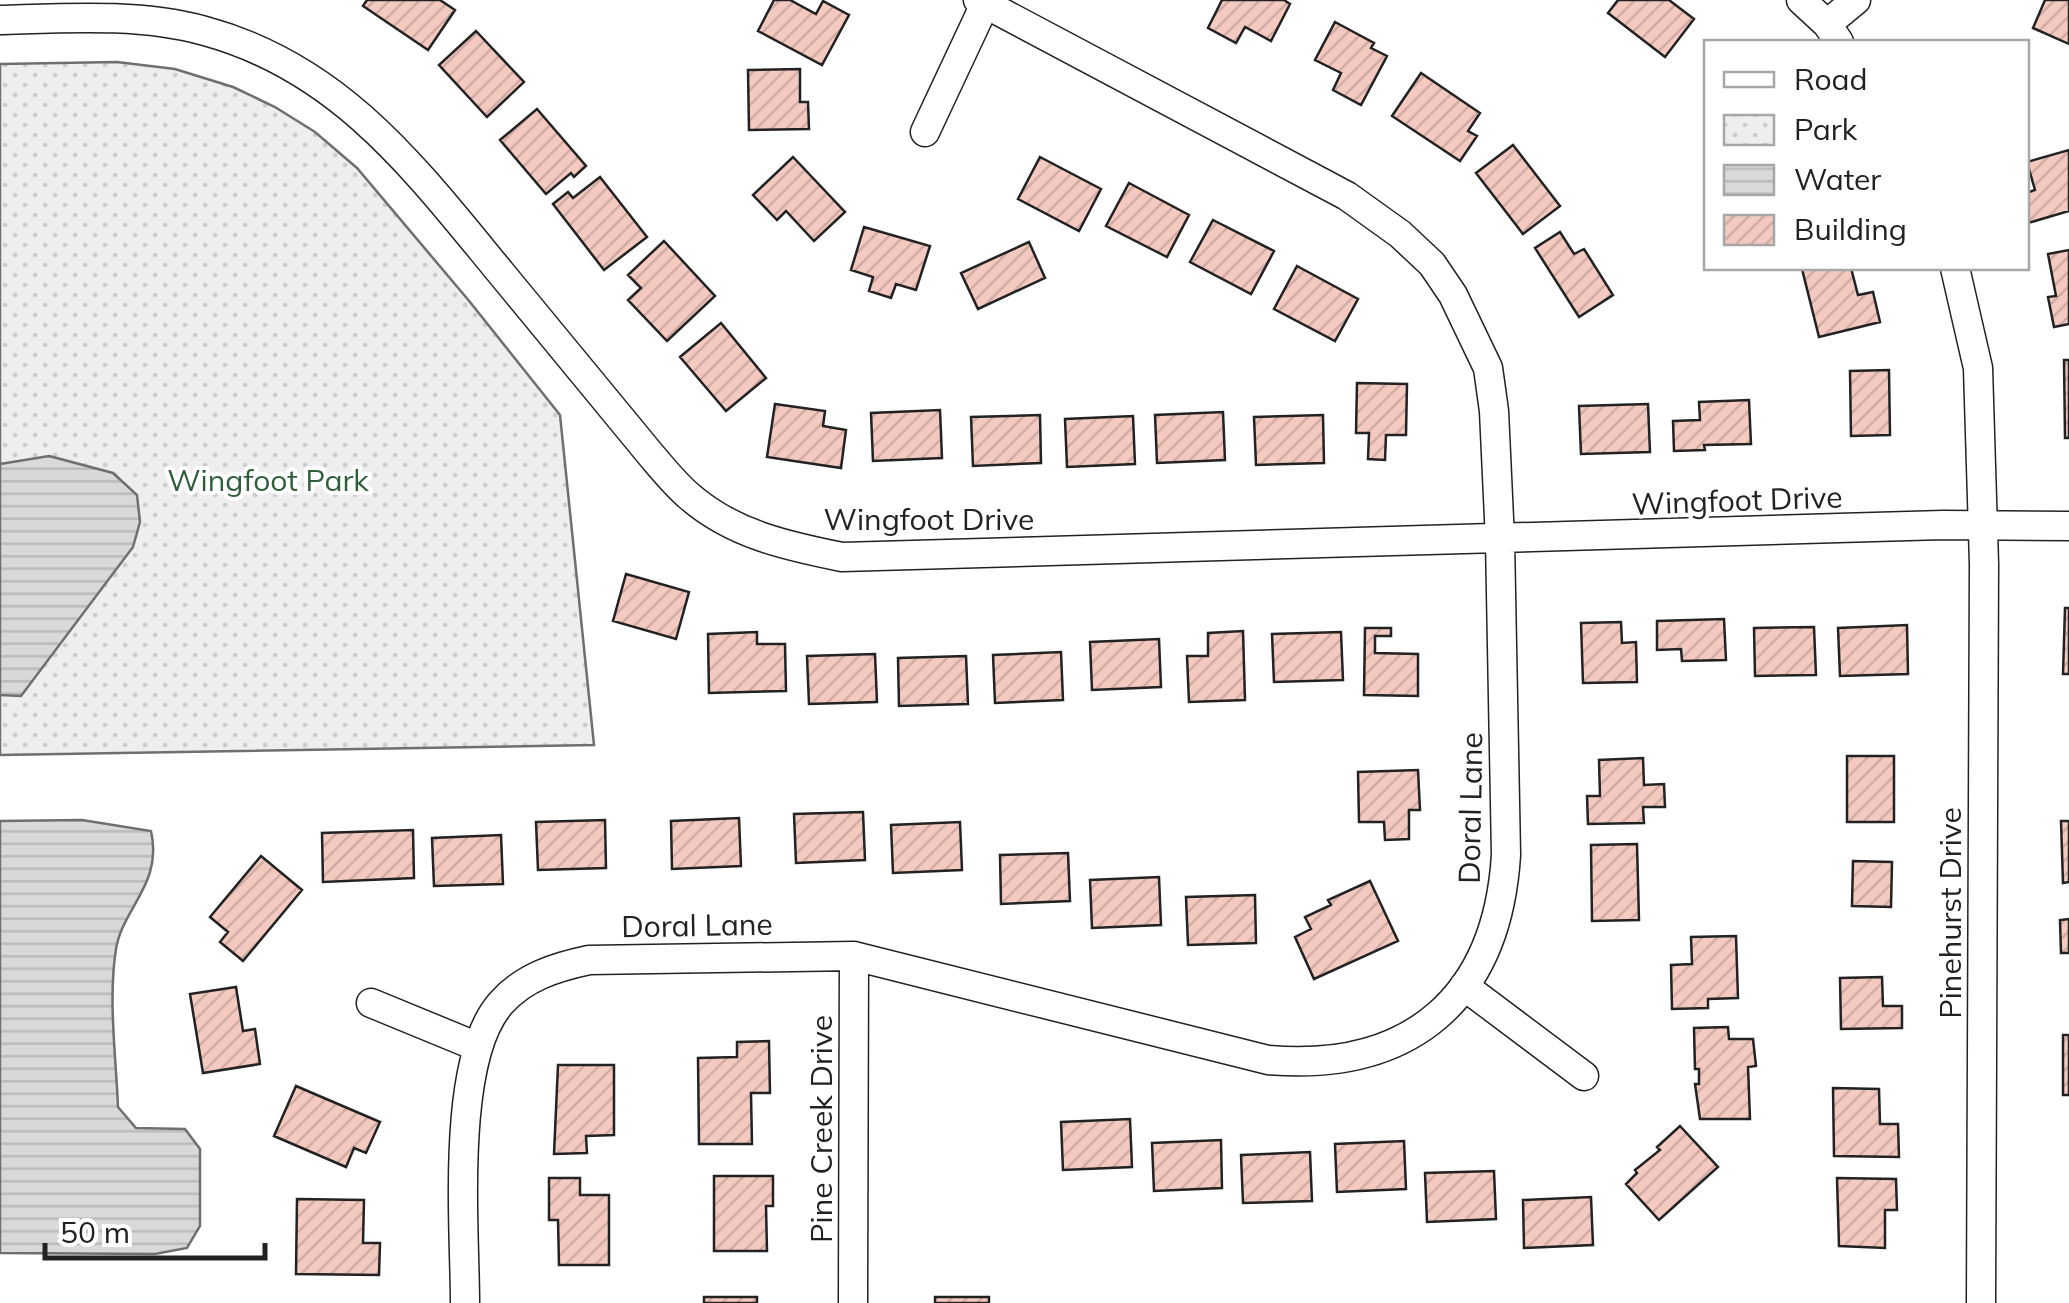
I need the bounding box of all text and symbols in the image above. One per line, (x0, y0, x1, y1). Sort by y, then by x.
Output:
legend (1704, 40, 2029, 270)
text: Road (1794, 60, 1868, 98)
text: Park (1794, 110, 1858, 148)
text: Water (1794, 160, 1881, 198)
text: Building (1794, 210, 1907, 248)
park label: Wingfoot Park (167, 461, 369, 499)
street label: Wingfoot Drive (1631, 477, 1843, 523)
street label: Wingfoot Drive (824, 500, 1034, 538)
street label: Doral Lane (1450, 732, 1490, 884)
street label: Pinehurst Drive (1931, 807, 1969, 1019)
street label: Doral Lane (621, 905, 773, 945)
street label: Pine Creek Drive (802, 1015, 840, 1243)
scale bar (45, 1198, 265, 1260)
text: 50 m (60, 1213, 130, 1251)

